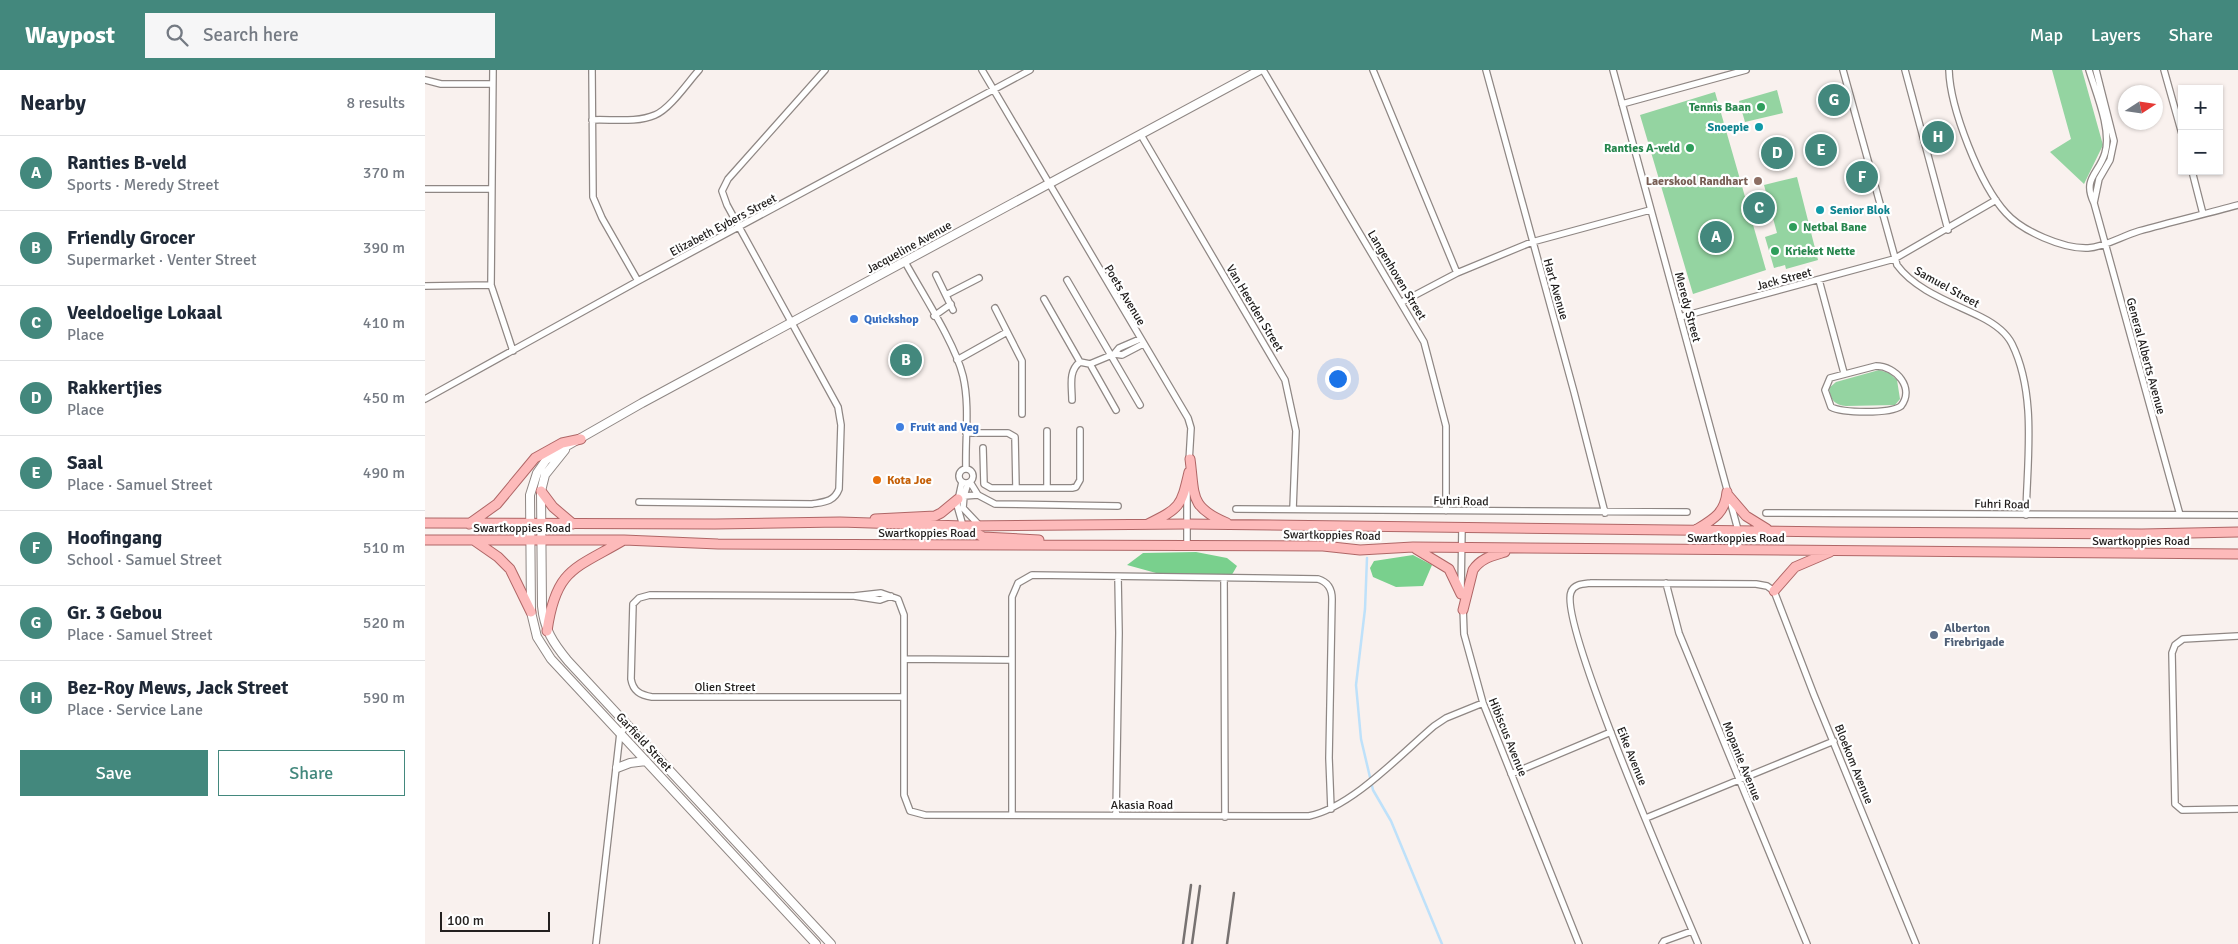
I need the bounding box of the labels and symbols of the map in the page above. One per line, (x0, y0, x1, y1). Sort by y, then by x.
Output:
pin: G (1818, 81, 1850, 119)
north arrow (2118, 85, 2163, 130)
place label: Tennis Baan (1689, 100, 1751, 115)
marker: Tennis Baan (1755, 101, 1767, 113)
pin: H (1922, 118, 1954, 156)
place label: Snoepie (1708, 120, 1749, 135)
marker: Snoepie (1753, 121, 1765, 133)
pin: E (1805, 131, 1837, 169)
pin: D (1761, 134, 1793, 172)
place label: Ranties A-veld (1604, 141, 1681, 156)
marker: Ranties A-veld (1684, 142, 1696, 154)
pin: F (1846, 158, 1878, 196)
place label: Laerskool Randhart (1646, 174, 1749, 189)
marker: Laerskool Randhart (1752, 175, 1764, 187)
pin: C (1743, 189, 1775, 227)
street label: Elizabeth Eybers Street (667, 191, 779, 260)
place label: Senior Blok (1830, 203, 1891, 218)
marker: Senior Blok (1814, 204, 1826, 216)
street label: Jacqueline Avenue (864, 218, 954, 277)
pin: A (1700, 218, 1732, 256)
place label: Netbal Bane (1803, 220, 1867, 235)
marker: Netbal Bane (1787, 221, 1799, 233)
street label: Langenhoven Street (1364, 228, 1429, 323)
place label: Krieket Nette (1785, 244, 1855, 259)
marker: Krieket Nette (1769, 245, 1781, 257)
street label: Hart Avenue (1540, 257, 1571, 322)
street label: Poets Avenue (1101, 262, 1149, 328)
street label: Van Heerden Street (1223, 262, 1286, 355)
street label: Samuel Street (1912, 263, 1982, 312)
street label: Jack Street (1755, 265, 1813, 294)
street label: Meredy Street (1671, 271, 1704, 344)
street label: General Alberts Avenue (2123, 296, 2168, 416)
place label: Quickshop (864, 312, 919, 327)
marker: Quickshop (848, 313, 860, 325)
pin: B (890, 341, 922, 379)
your location (1325, 366, 1351, 392)
place label: Fruit and Veg (910, 420, 980, 435)
marker: Fruit and Veg (894, 421, 906, 433)
place label: Kota Joe (887, 473, 932, 488)
marker: Kota Joe (871, 474, 883, 486)
street label: Fuhri Road (1433, 494, 1489, 509)
street label: Fuhri Road (1974, 497, 2030, 512)
street label: Swartkoppies Road (473, 521, 571, 536)
street label: Swartkoppies Road (878, 526, 976, 541)
street label: Swartkoppies Road (1283, 527, 1381, 544)
street label: Swartkoppies Road (1687, 531, 1785, 546)
street label: Swartkoppies Road (2092, 534, 2190, 549)
place label: Alberton Firebrigade (1944, 621, 2005, 650)
marker: Alberton Firebrigade (1928, 629, 1940, 641)
street label: Olien Street (694, 680, 756, 695)
street label: Hibiscus Avenue (1485, 696, 1530, 779)
street label: Garfield Street (612, 710, 675, 775)
street label: Mopanie Avenue (1719, 719, 1764, 803)
street label: Bloekom Avenue (1831, 722, 1876, 806)
street label: Eike Avenue (1613, 725, 1650, 788)
street label: Akasia Road (1111, 798, 1173, 813)
scale bar (440, 909, 550, 932)

